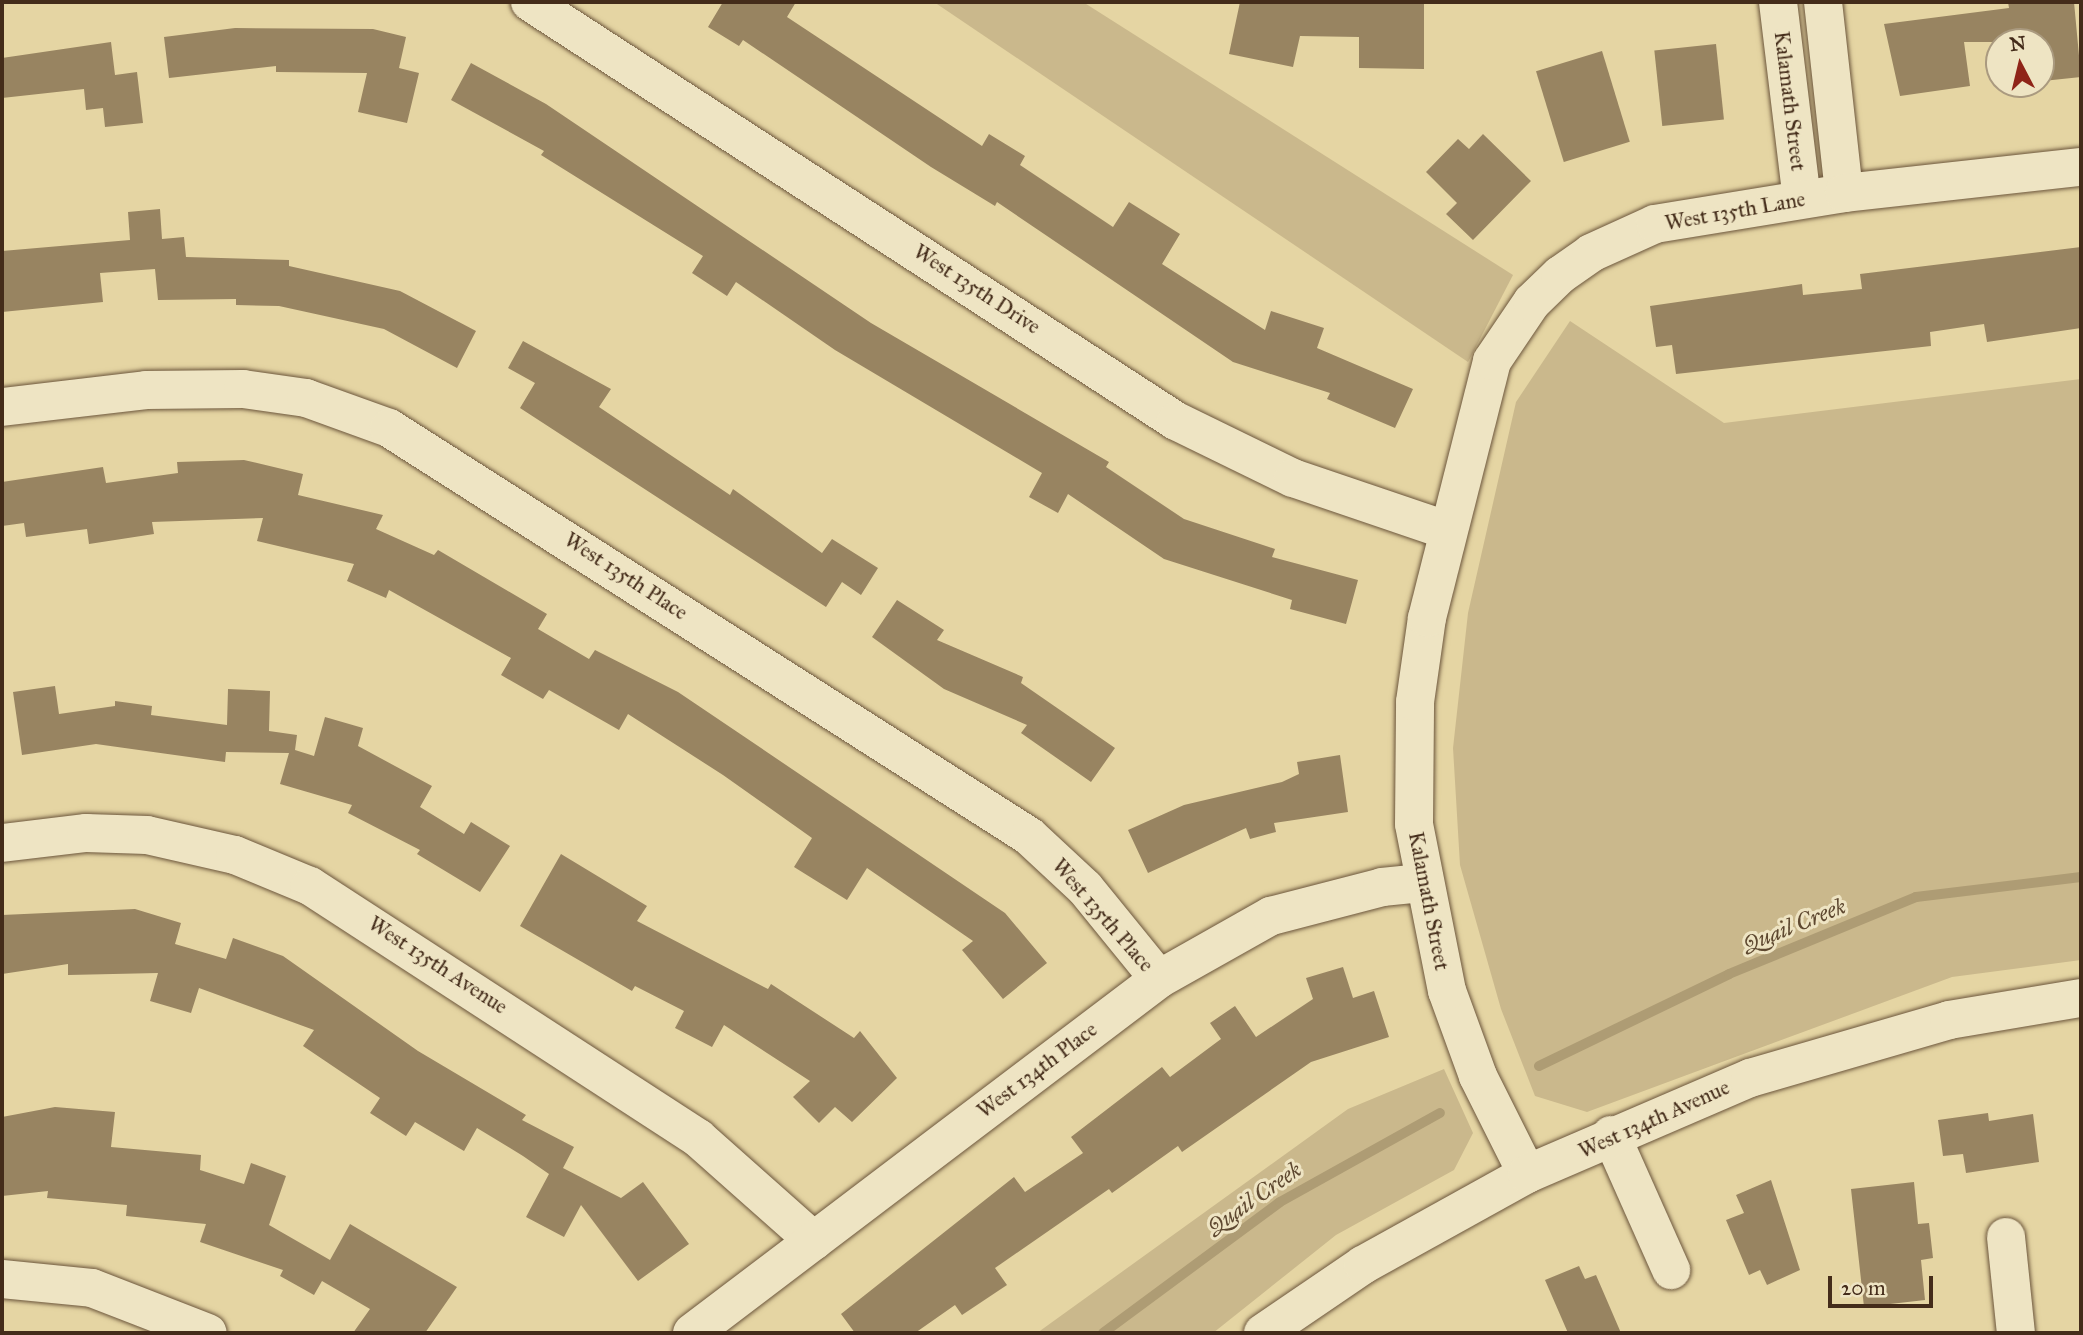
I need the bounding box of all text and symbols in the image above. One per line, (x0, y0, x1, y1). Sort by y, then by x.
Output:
north arrow (1985, 28, 2055, 98)
street label: Kalamath Street (1769, 30, 1811, 172)
text: N (2008, 31, 2027, 56)
street label: West 135th Lane (1663, 186, 1807, 236)
street label: West 135th Drive (909, 239, 1045, 339)
street label: West 135th Place (560, 527, 692, 625)
street label: Kalamath Street (1403, 830, 1455, 972)
street label: West 135th Place (1047, 853, 1159, 977)
water label: Quail Creek (1738, 892, 1850, 958)
street label: West 135th Avenue (364, 911, 512, 1019)
street label: West 134th Place (972, 1017, 1102, 1123)
street label: West 134th Avenue (1575, 1074, 1733, 1164)
water label: Quail Creek (1201, 1155, 1307, 1241)
scale bar (1831, 1262, 1936, 1306)
text: 20 m (1841, 1275, 1886, 1301)

